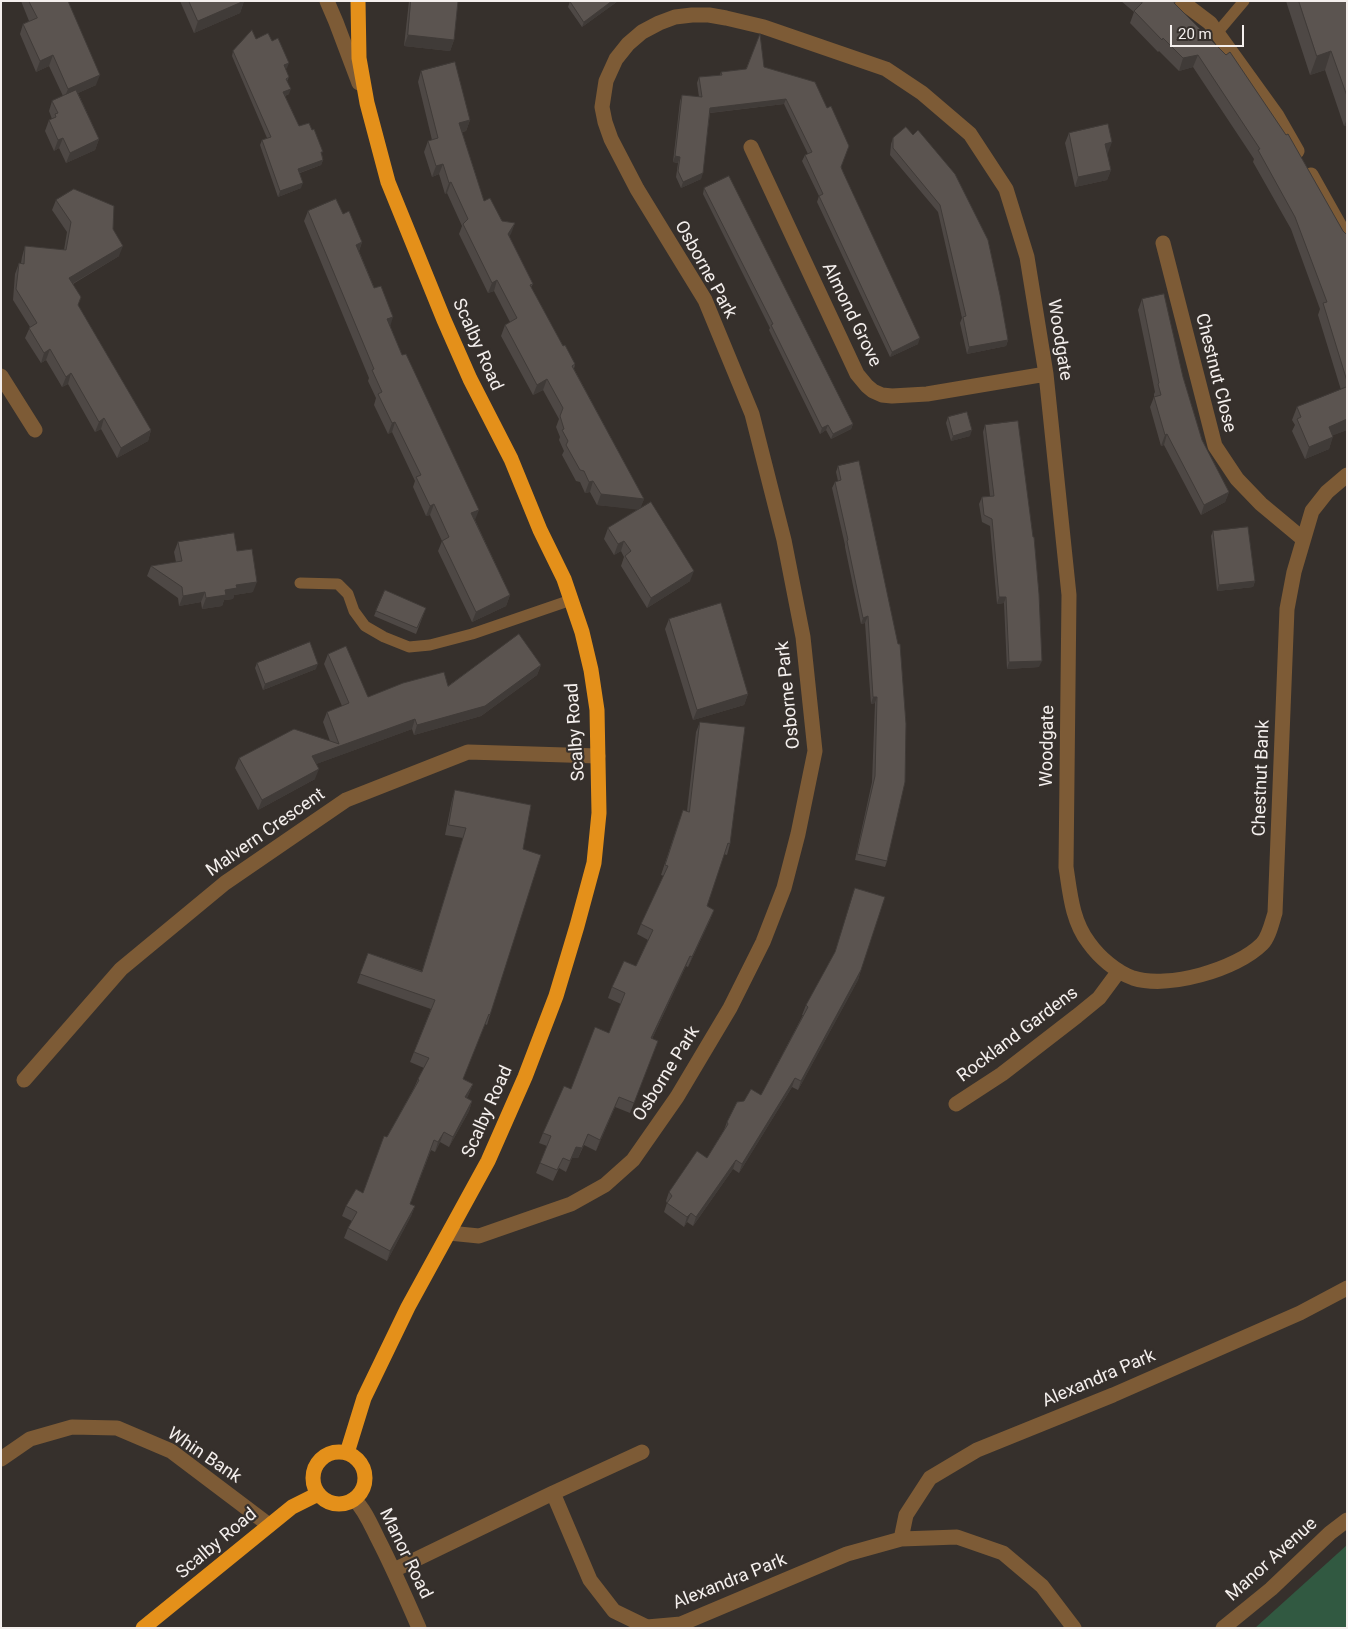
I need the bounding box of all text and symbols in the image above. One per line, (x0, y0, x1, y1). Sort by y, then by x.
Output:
scale bar (1173, 15, 1247, 47)
text: 20 m (1178, 25, 1212, 43)
street label: Osborne Park (669, 217, 741, 323)
street label: Almond Grove (816, 259, 886, 371)
street label: Scalby Road (447, 296, 507, 394)
street label: Woodgate (1042, 298, 1076, 382)
street label: Chestnut Close (1190, 311, 1240, 435)
street label: Osborne Park (773, 640, 805, 750)
street label: Scalby Road (562, 682, 590, 782)
street label: Woodgate (1036, 705, 1060, 787)
street label: Chestnut Bank (1249, 719, 1275, 837)
street label: Malvern Crescent (203, 784, 329, 882)
street label: Rockland Gardens (953, 983, 1083, 1087)
street label: Osborne Park (629, 1022, 705, 1126)
street label: Scalby Road (458, 1063, 518, 1161)
street label: Alexandra Park (1039, 1345, 1159, 1413)
street label: Whin Bank (163, 1423, 245, 1489)
street label: Scalby Road (172, 1504, 262, 1584)
street label: Manor Road (374, 1505, 436, 1603)
street label: Manor Avenue (1222, 1513, 1322, 1607)
street label: Alexandra Park (670, 1549, 790, 1615)

